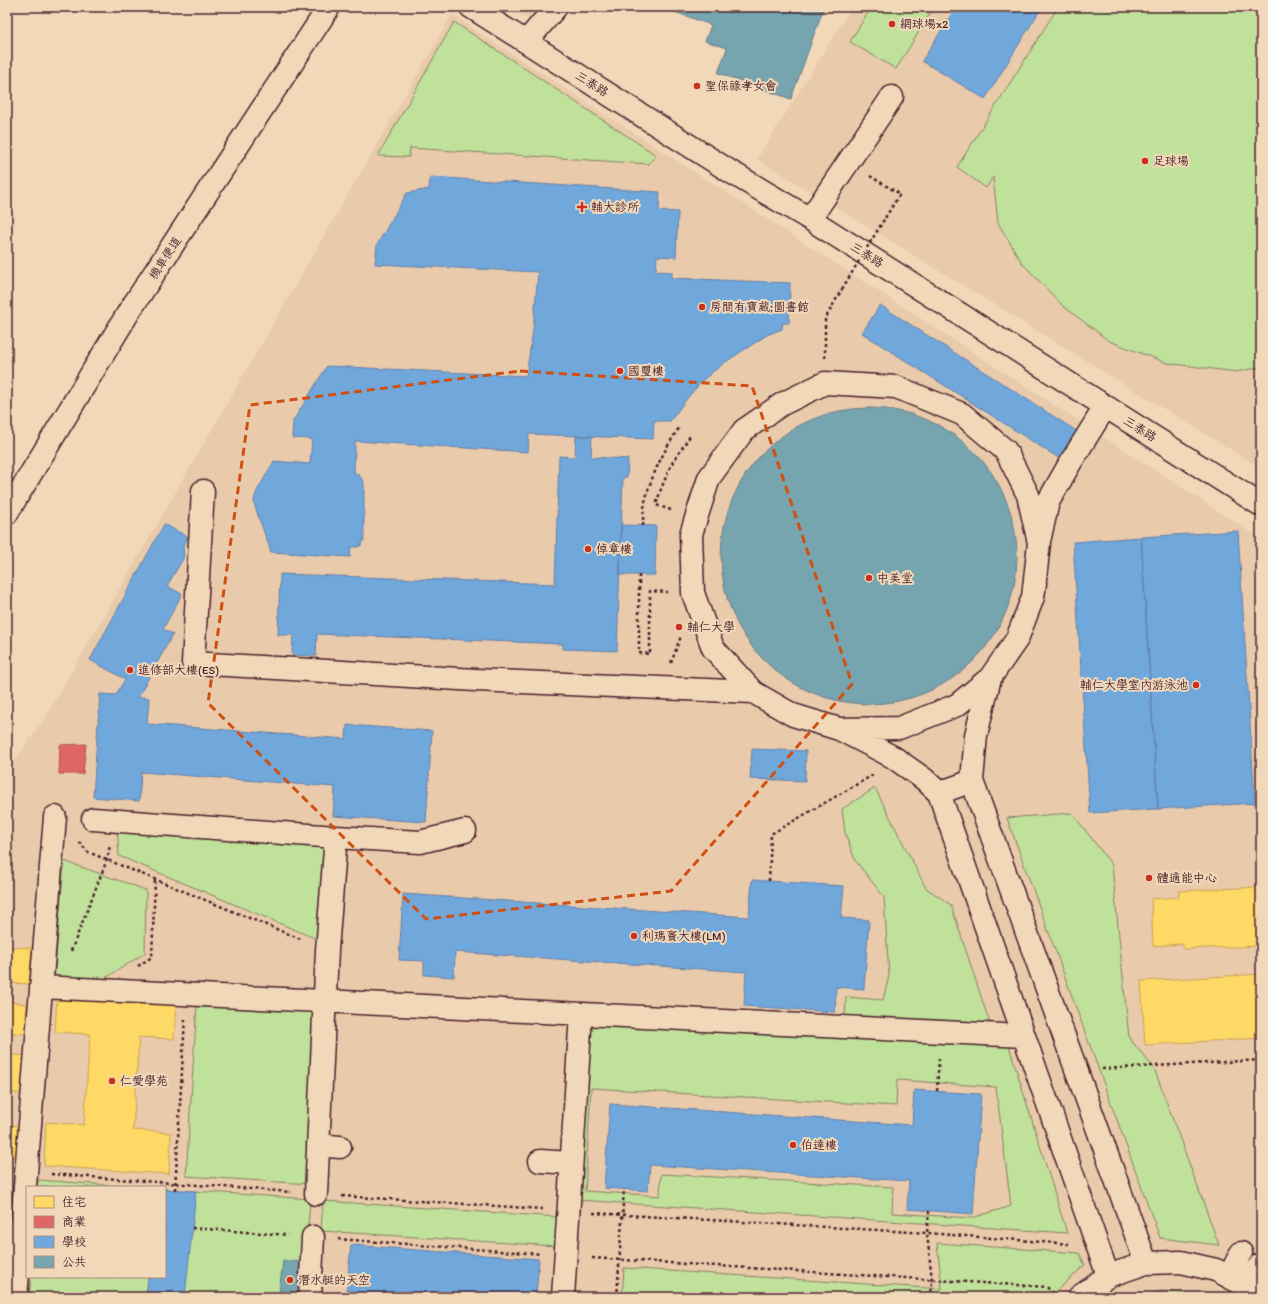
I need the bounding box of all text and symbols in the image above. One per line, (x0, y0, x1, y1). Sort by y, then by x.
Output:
place label: 網球場x2 (900, 17, 949, 31)
marker: 網球場x2 (887, 19, 897, 29)
street label: 三泰路 (573, 69, 611, 99)
place label: 聖保祿孝女會 (705, 79, 777, 93)
marker: 聖保祿孝女會 (692, 81, 702, 91)
place label: 足球場 (1153, 154, 1189, 168)
marker: 足球場 (1140, 156, 1150, 166)
place label: 輔大診所 (591, 200, 640, 214)
marker: 輔大診所 (576, 201, 588, 213)
street label: 機車便道 (146, 234, 184, 282)
street label: 三泰路 (848, 240, 886, 270)
place label: 房間有寶藏;圖書館 (710, 300, 809, 314)
marker: 房間有寶藏;圖書館 (697, 302, 707, 312)
place label: 國璽樓 (628, 364, 664, 378)
marker: 國璽樓 (615, 366, 625, 376)
street label: 三泰路 (1121, 414, 1159, 444)
place label: 倬章樓 (596, 542, 632, 556)
marker: 倬章樓 (583, 544, 593, 554)
place label: 中美堂 (877, 571, 913, 585)
marker: 中美堂 (864, 573, 874, 583)
place label: 輔仁大學 (687, 620, 735, 634)
marker: 輔仁大學 (674, 622, 684, 632)
place label: 進修部大樓(ES) (138, 663, 219, 677)
marker: 進修部大樓(ES) (125, 665, 135, 675)
place label: 輔仁大學室內游泳池 (1080, 678, 1188, 692)
marker: 輔仁大學室內游泳池 (1191, 680, 1201, 690)
place label: 體適能中心 (1157, 871, 1217, 885)
marker: 體適能中心 (1144, 873, 1154, 883)
place label: 利瑪竇大樓(LM) (642, 929, 726, 943)
marker: 利瑪竇大樓(LM) (629, 931, 639, 941)
place label: 仁愛學苑 (120, 1074, 168, 1088)
marker: 仁愛學苑 (107, 1076, 117, 1086)
place label: 伯達樓 (801, 1138, 837, 1152)
marker: 伯達樓 (788, 1140, 798, 1150)
legend (26, 1186, 166, 1278)
text: 住宅 (62, 1195, 86, 1209)
text: 商業 (62, 1215, 86, 1229)
text: 學校 (62, 1235, 86, 1249)
text: 公共 (62, 1255, 86, 1269)
place label: 潛水艇的天空 (298, 1273, 370, 1287)
marker: 潛水艇的天空 (285, 1275, 295, 1285)

